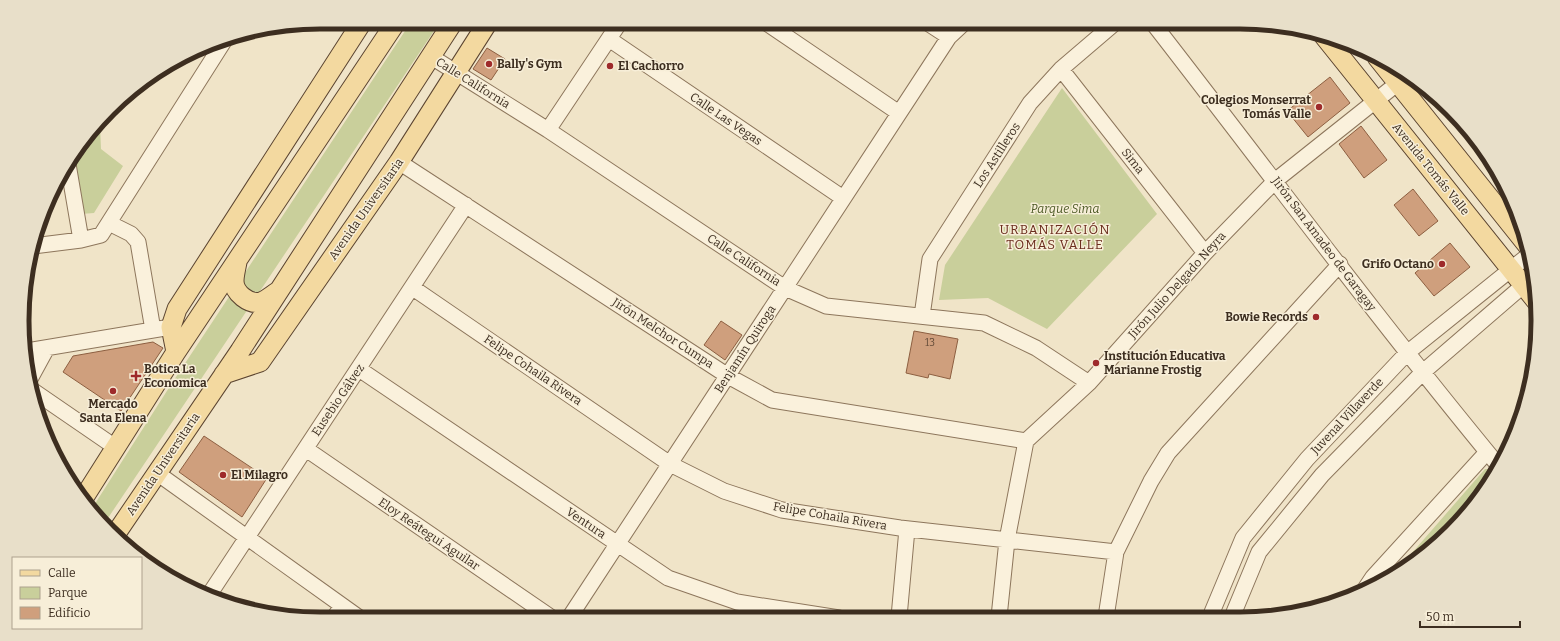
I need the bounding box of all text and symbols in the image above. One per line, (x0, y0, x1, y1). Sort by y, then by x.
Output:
street label: Calle California (433, 55, 513, 112)
place label: Bally's Gym (497, 57, 563, 71)
marker: Bally's Gym (484, 59, 494, 69)
place label: El Cachorro (618, 59, 684, 73)
marker: El Cachorro (605, 61, 615, 71)
street label: Calle Las Vegas (687, 90, 765, 148)
place label: Colegios Monserrat Tomás Valle (1201, 93, 1311, 121)
marker: Colegios Monserrat Tomás Valle (1314, 102, 1324, 112)
street label: Los Astilleros (971, 120, 1023, 190)
street label: Avenida Tomás Valle (1390, 120, 1472, 218)
street label: Sima (1119, 145, 1148, 177)
street label: Avenida Universitaria (326, 155, 407, 262)
street label: Jirón San Amadeo de Garagay (1268, 173, 1379, 314)
park label: Parque Sima (1031, 202, 1099, 216)
district label: URBANIZACIÓN TOMÁS VALLE (999, 222, 1111, 252)
street label: Jirón Julio Delgado Neyra (1125, 229, 1229, 342)
street label: Calle California (705, 231, 784, 289)
place label: Grifo Octano (1362, 257, 1434, 271)
marker: Grifo Octano (1437, 259, 1447, 269)
street label: Jirón Melchor Cumpa (609, 294, 717, 371)
street label: Benjamín Quiroga (711, 302, 779, 395)
place label: Bowie Records (1225, 310, 1308, 324)
marker: Bowie Records (1311, 312, 1321, 322)
street label: Felipe Cohaila Rivera (481, 332, 585, 408)
house number: 13 (925, 337, 935, 349)
place label: Institución Educativa Marianne Frostig (1104, 349, 1226, 377)
marker: Institución Educativa Marianne Frostig (1091, 358, 1101, 368)
street label: Eusebio Gálvez (309, 361, 367, 439)
place label: Botica La Economica (144, 362, 207, 390)
marker: Botica La Economica (131, 371, 141, 381)
street label: Juvenal Villaverde (1307, 375, 1386, 458)
marker: Mercado Santa Elena (108, 386, 118, 396)
place label: Mercado Santa Elena (79, 397, 147, 425)
street label: Avenida Universitaria (123, 410, 203, 518)
place label: El Milagro (231, 468, 288, 482)
marker: El Milagro (218, 470, 228, 480)
street label: Eloy Reátegui Aguilar (376, 495, 483, 573)
street label: Felipe Cohaila Rivera (772, 499, 888, 533)
street label: Ventura (563, 505, 609, 542)
legend (12, 557, 142, 629)
text: Calle (48, 566, 76, 580)
text: Parque (48, 586, 87, 600)
scale bar (1420, 603, 1520, 629)
text: Edificio (48, 606, 90, 620)
text: 50 m (1426, 610, 1455, 624)

